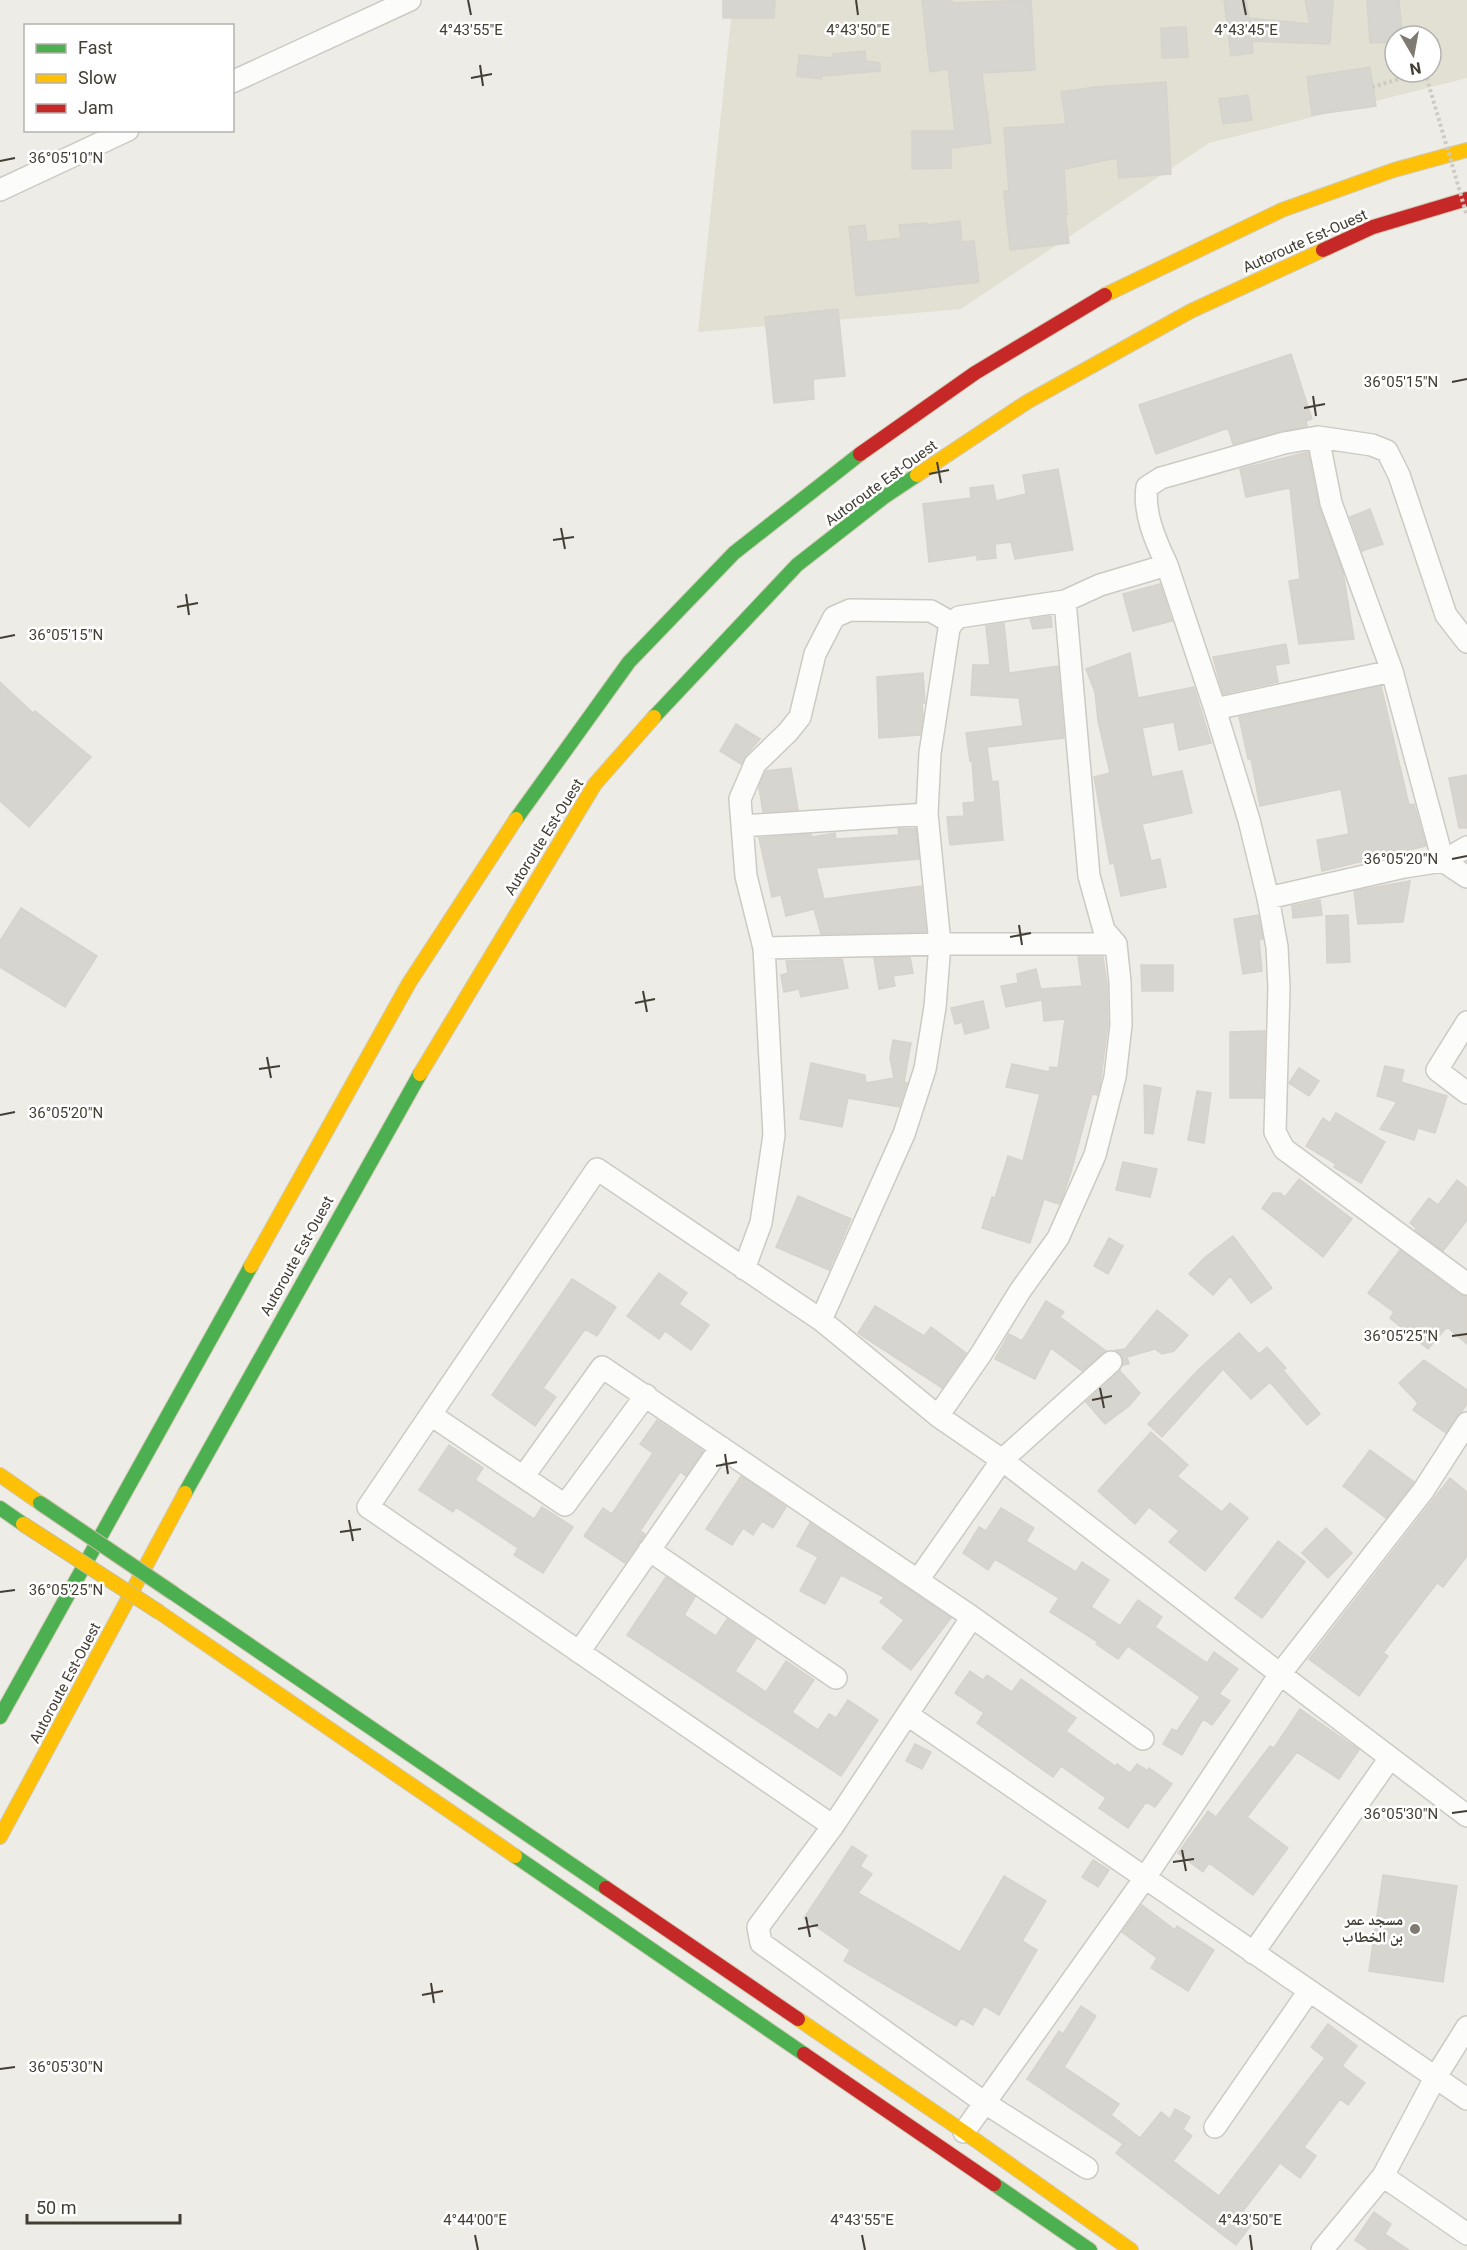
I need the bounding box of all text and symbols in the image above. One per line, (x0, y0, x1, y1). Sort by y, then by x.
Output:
text: 4°43'55"E (439, 21, 503, 39)
text: 4°43'50"E (826, 21, 890, 39)
text: 4°43'45"E (1214, 21, 1278, 39)
legend (24, 24, 234, 132)
north arrow (1383, 24, 1443, 84)
text: Fast (78, 37, 113, 58)
text: N (1408, 58, 1423, 79)
text: Slow (78, 67, 117, 88)
text: Jam (78, 97, 114, 118)
text: 36°05'10"N (29, 149, 103, 167)
street label: Autoroute Est-Ouest (1240, 205, 1370, 277)
text: 36°05'15"N (1364, 373, 1438, 391)
street label: Autoroute Est-Ouest (821, 436, 941, 530)
text: 36°05'15"N (29, 626, 103, 644)
street label: Autoroute Est-Ouest (501, 775, 587, 899)
text: 36°05'20"N (1364, 850, 1438, 868)
text: 36°05'20"N (29, 1104, 103, 1122)
street label: Autoroute Est-Ouest (257, 1193, 337, 1319)
text: 36°05'25"N (1364, 1327, 1438, 1345)
text: 36°05'25"N (29, 1581, 103, 1599)
street label: Autoroute Est-Ouest (26, 1619, 104, 1746)
text: 36°05'30"N (1364, 1805, 1438, 1823)
place label: مسجد عمر بن الخطاب (1342, 1911, 1403, 1946)
marker: مسجد عمر بن الخطاب (1408, 1922, 1422, 1936)
text: 36°05'30"N (29, 2058, 103, 2076)
scale bar (27, 2187, 180, 2225)
text: 50 m (36, 2197, 76, 2218)
text: 4°44'00"E (443, 2211, 507, 2229)
text: 4°43'55"E (830, 2211, 894, 2229)
text: 4°43'50"E (1218, 2211, 1282, 2229)

